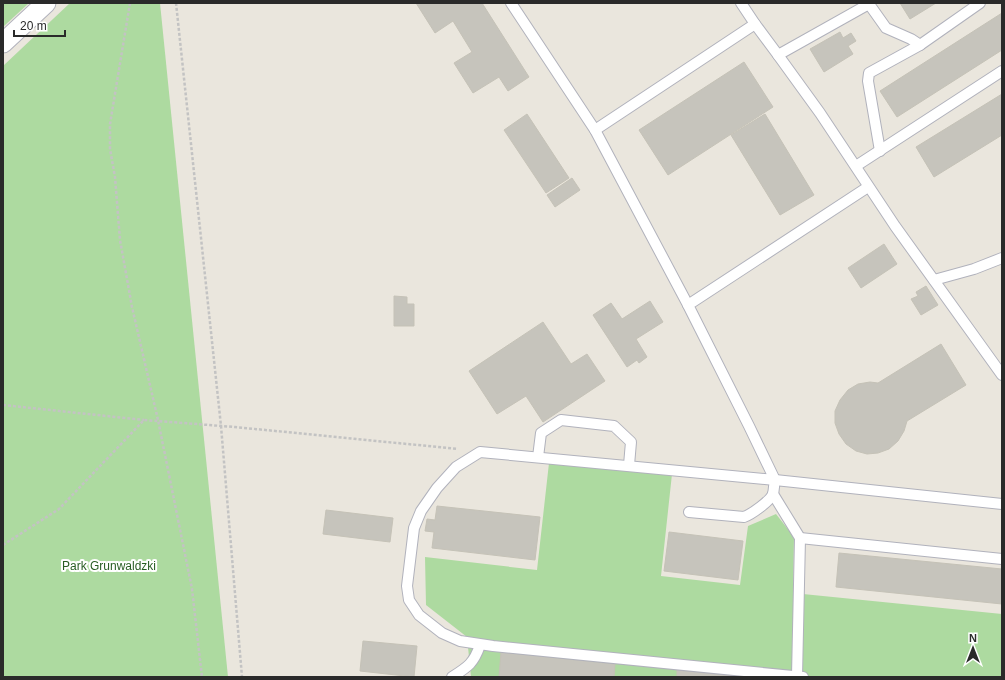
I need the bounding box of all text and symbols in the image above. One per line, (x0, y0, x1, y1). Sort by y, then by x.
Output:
scale bar (14, 12, 65, 38)
text: 20 m (20, 19, 47, 33)
park label: Park Grunwaldzki (62, 559, 156, 573)
north arrow (953, 628, 993, 668)
text: N (969, 632, 977, 644)

